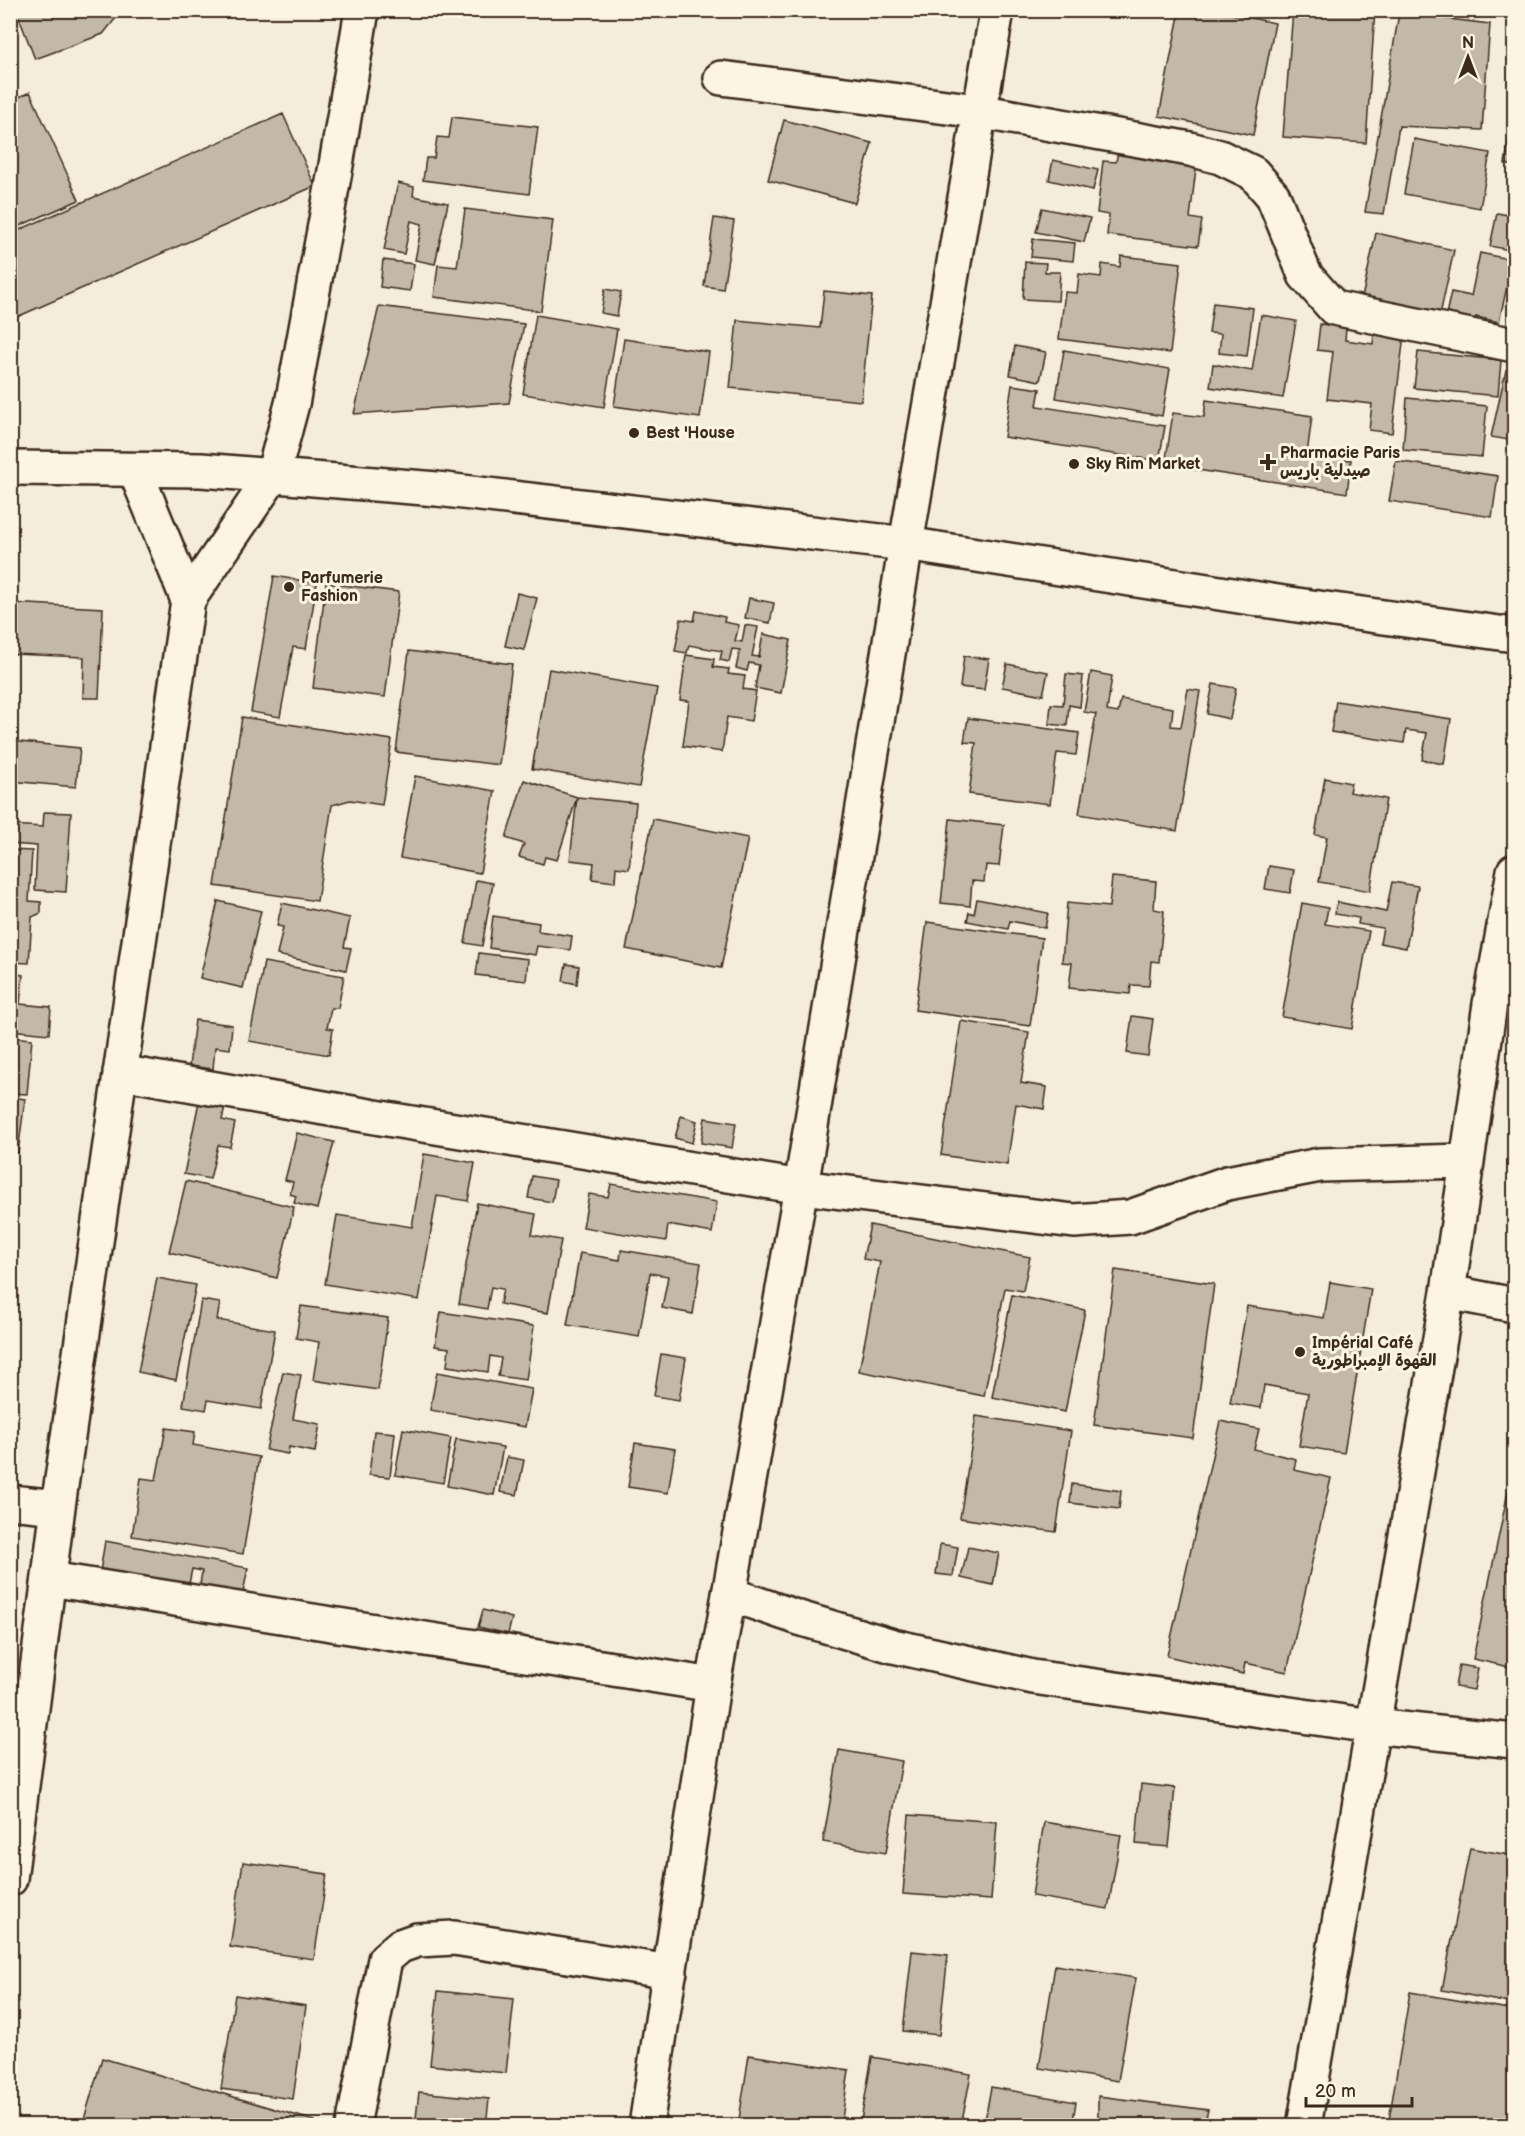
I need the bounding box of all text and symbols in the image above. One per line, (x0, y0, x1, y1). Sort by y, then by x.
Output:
north arrow (1438, 27, 1498, 87)
text: N (1462, 34, 1474, 53)
place label: Best 'House (646, 424, 735, 443)
marker: Best 'House (627, 426, 641, 440)
place label: Pharmacie Paris صيدلية باريس (1280, 444, 1400, 481)
place label: Sky Rim Market (1086, 455, 1201, 474)
marker: Pharmacie Paris صيدلية باريس (1261, 455, 1275, 469)
marker: Sky Rim Market (1067, 457, 1081, 471)
place label: Parfumerie Fashion (301, 569, 383, 606)
marker: Parfumerie Fashion (282, 580, 296, 594)
place label: Impérial Café القهوة الإمبراطورية (1312, 1334, 1436, 1371)
marker: Impérial Café القهوة الإمبراطورية (1293, 1345, 1307, 1359)
scale bar (1306, 2070, 1412, 2108)
text: 20 m (1315, 2081, 1356, 2102)

